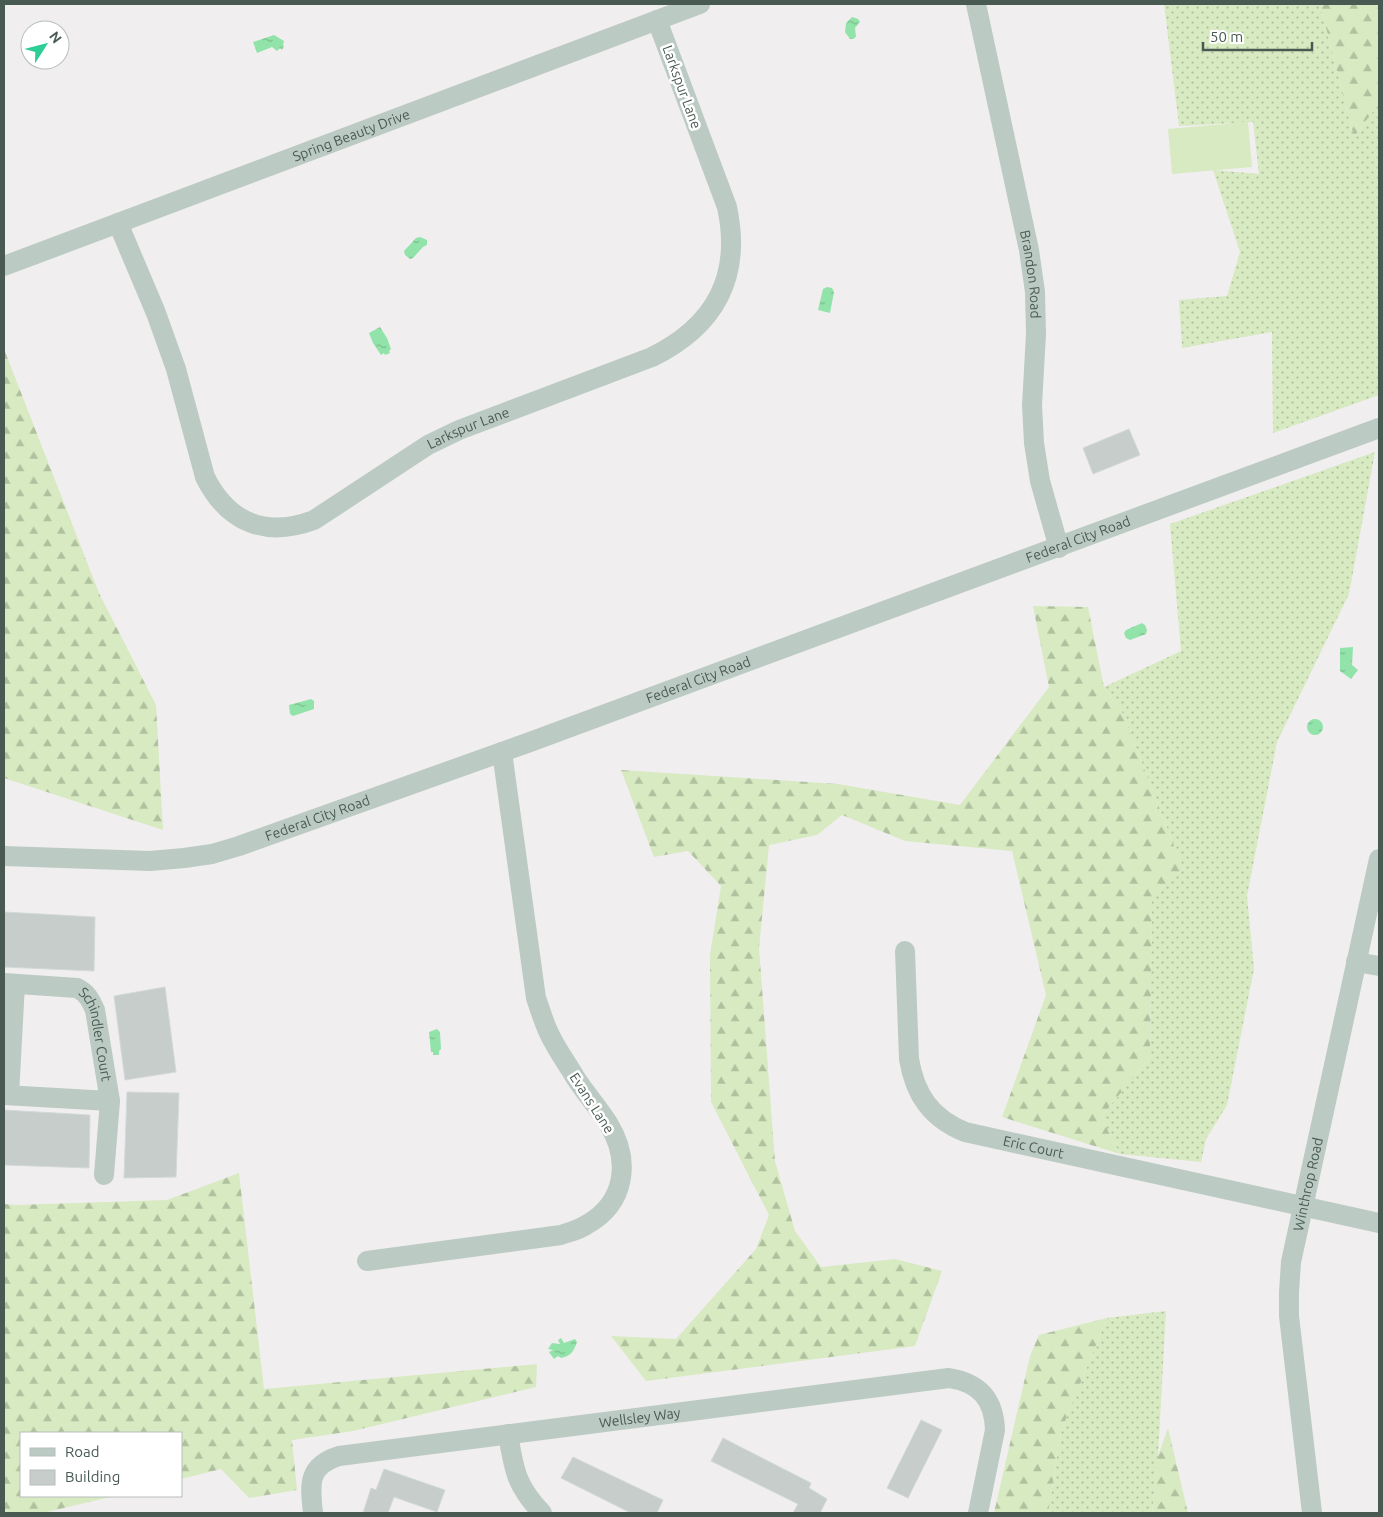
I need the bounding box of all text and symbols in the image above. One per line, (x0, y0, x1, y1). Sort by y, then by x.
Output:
north arrow (20, 20, 70, 70)
scale bar (1203, 20, 1312, 52)
text: N (46, 28, 65, 46)
text: 50 m (1210, 28, 1243, 45)
street label: Larkspur Lane (660, 43, 704, 131)
street label: Spring Beauty Drive (290, 106, 412, 165)
street label: Brandon Road (1017, 228, 1044, 319)
street label: Larkspur Lane (424, 404, 511, 452)
street label: Federal City Road (1024, 513, 1133, 566)
street label: Federal City Road (644, 653, 753, 706)
street label: Federal City Road (263, 792, 372, 844)
street label: Schindler Court (76, 984, 115, 1083)
street label: Evans Lane (566, 1070, 618, 1136)
street label: Eric Court (1002, 1133, 1066, 1162)
street label: Winthrop Road (1290, 1136, 1326, 1233)
street label: Wellsley Way (598, 1404, 682, 1431)
legend (20, 1432, 182, 1497)
text: Road (65, 1443, 100, 1460)
text: Building (65, 1468, 120, 1485)

